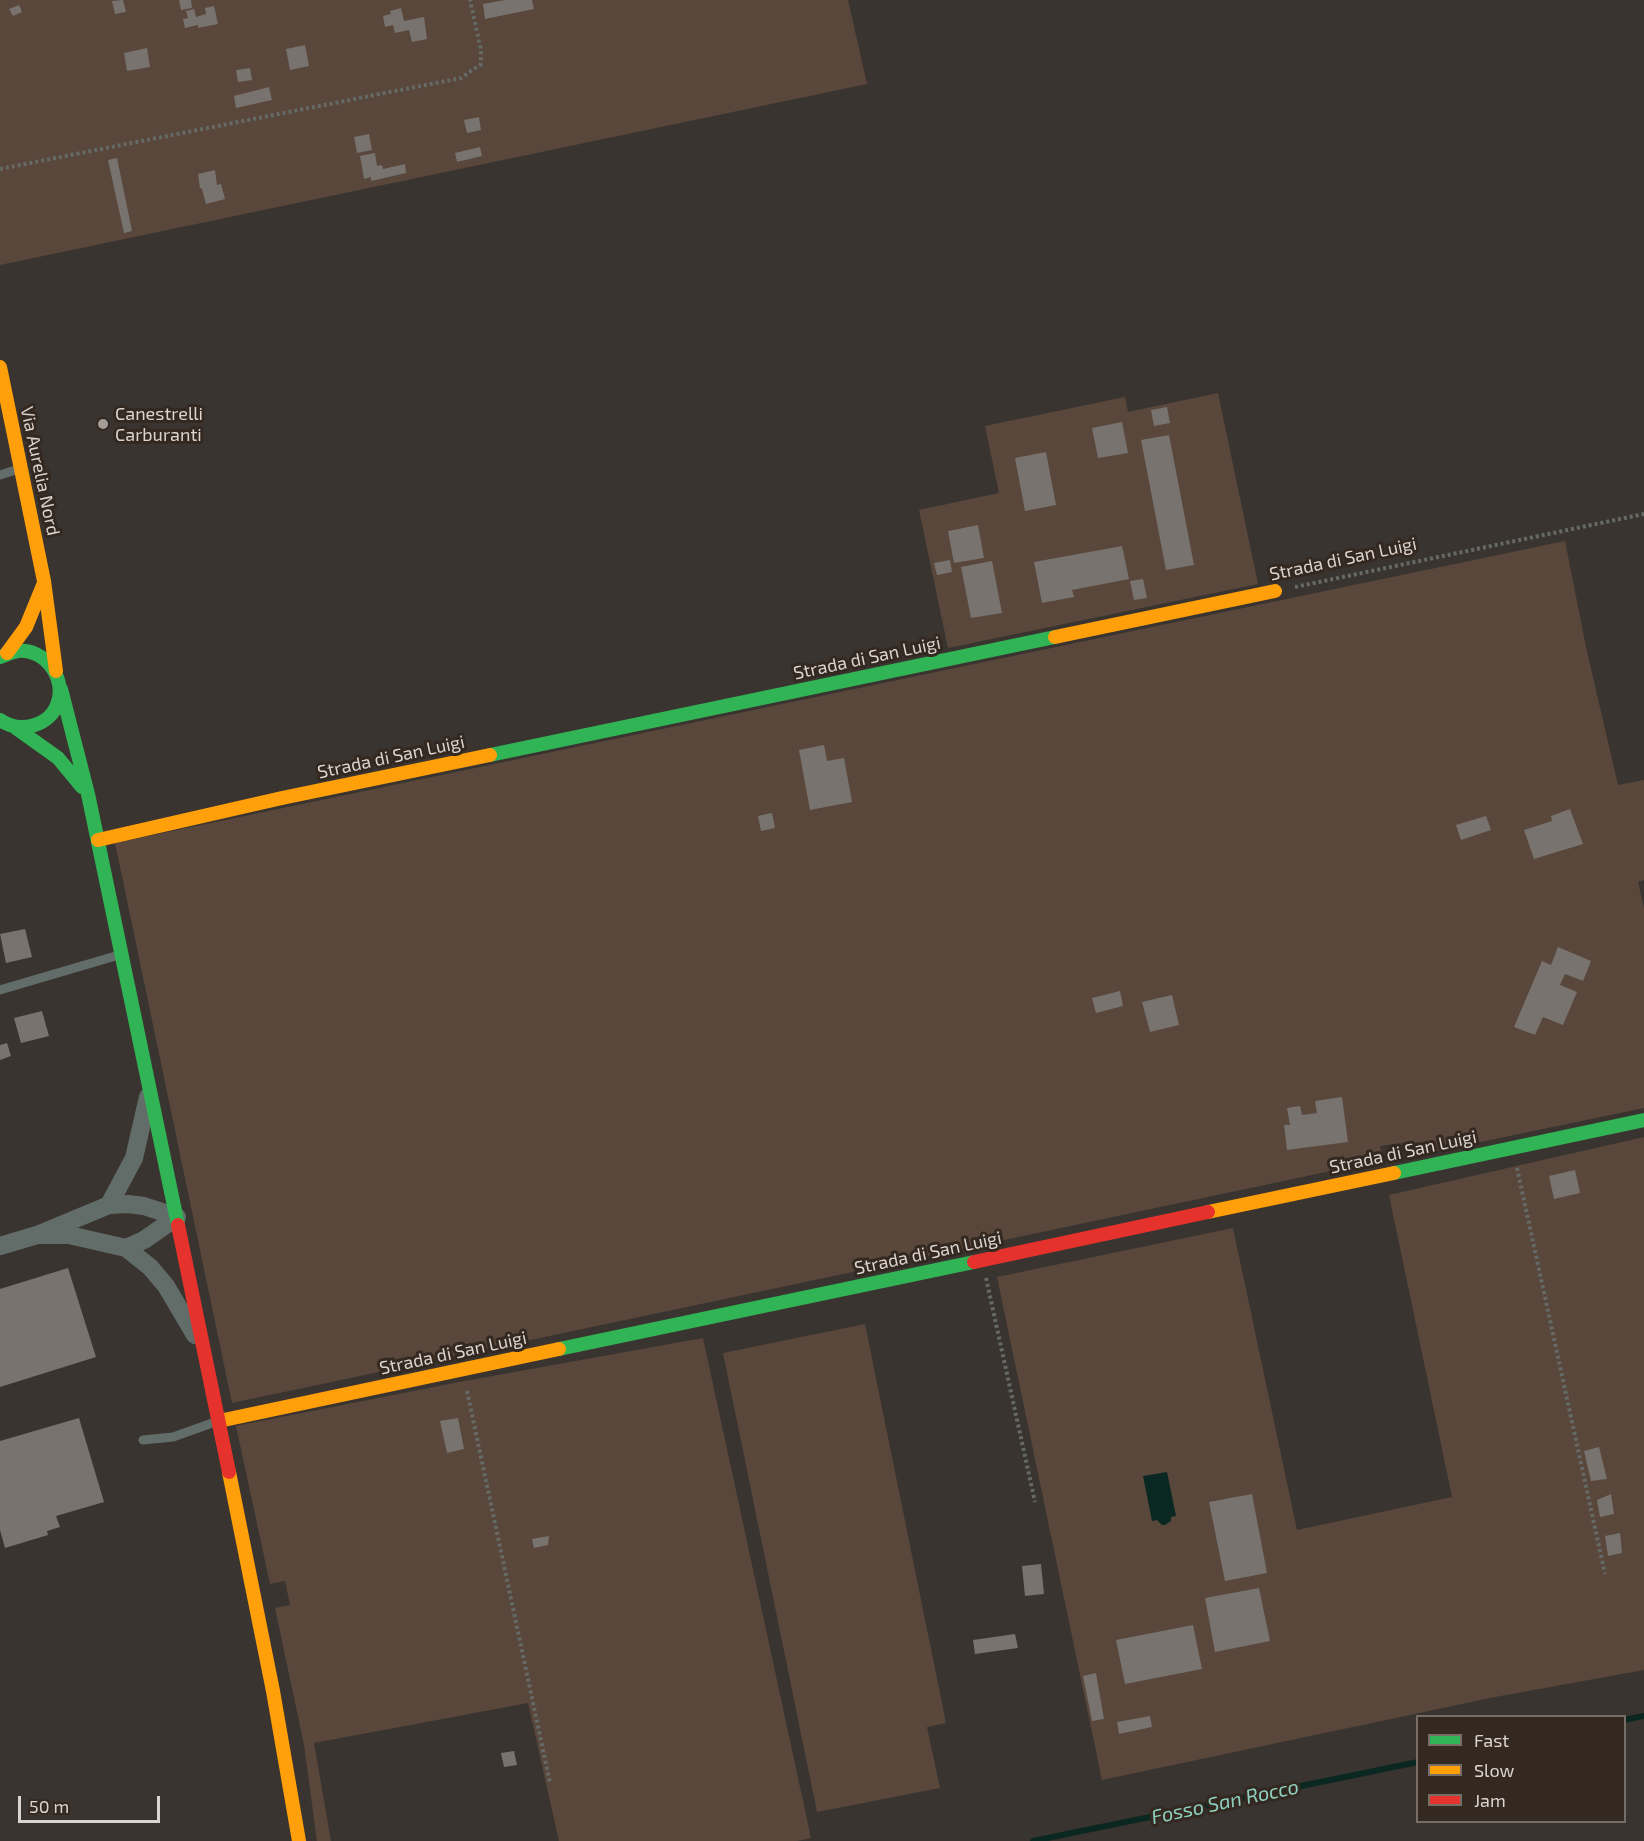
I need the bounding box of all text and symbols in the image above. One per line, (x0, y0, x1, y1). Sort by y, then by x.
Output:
place label: Canestrelli Carburanti (115, 403, 203, 446)
street label: Via Aurelia Nord (16, 404, 64, 538)
marker: Canestrelli Carburanti (96, 417, 110, 431)
street label: Strada di San Luigi (1267, 533, 1419, 585)
street label: Strada di San Luigi (791, 632, 943, 684)
street label: Strada di San Luigi (315, 731, 467, 783)
street label: Strada di San Luigi (1327, 1126, 1479, 1178)
street label: Strada di San Luigi (852, 1227, 1004, 1279)
street label: Strada di San Luigi (377, 1327, 529, 1379)
legend (1416, 1715, 1626, 1823)
text: Fast (1474, 1729, 1509, 1751)
text: Slow (1474, 1759, 1514, 1781)
water label: Fosso San Rocco (1149, 1775, 1301, 1829)
scale bar (21, 1784, 164, 1822)
text: Jam (1474, 1789, 1506, 1811)
text: 50 m (29, 1795, 69, 1817)

